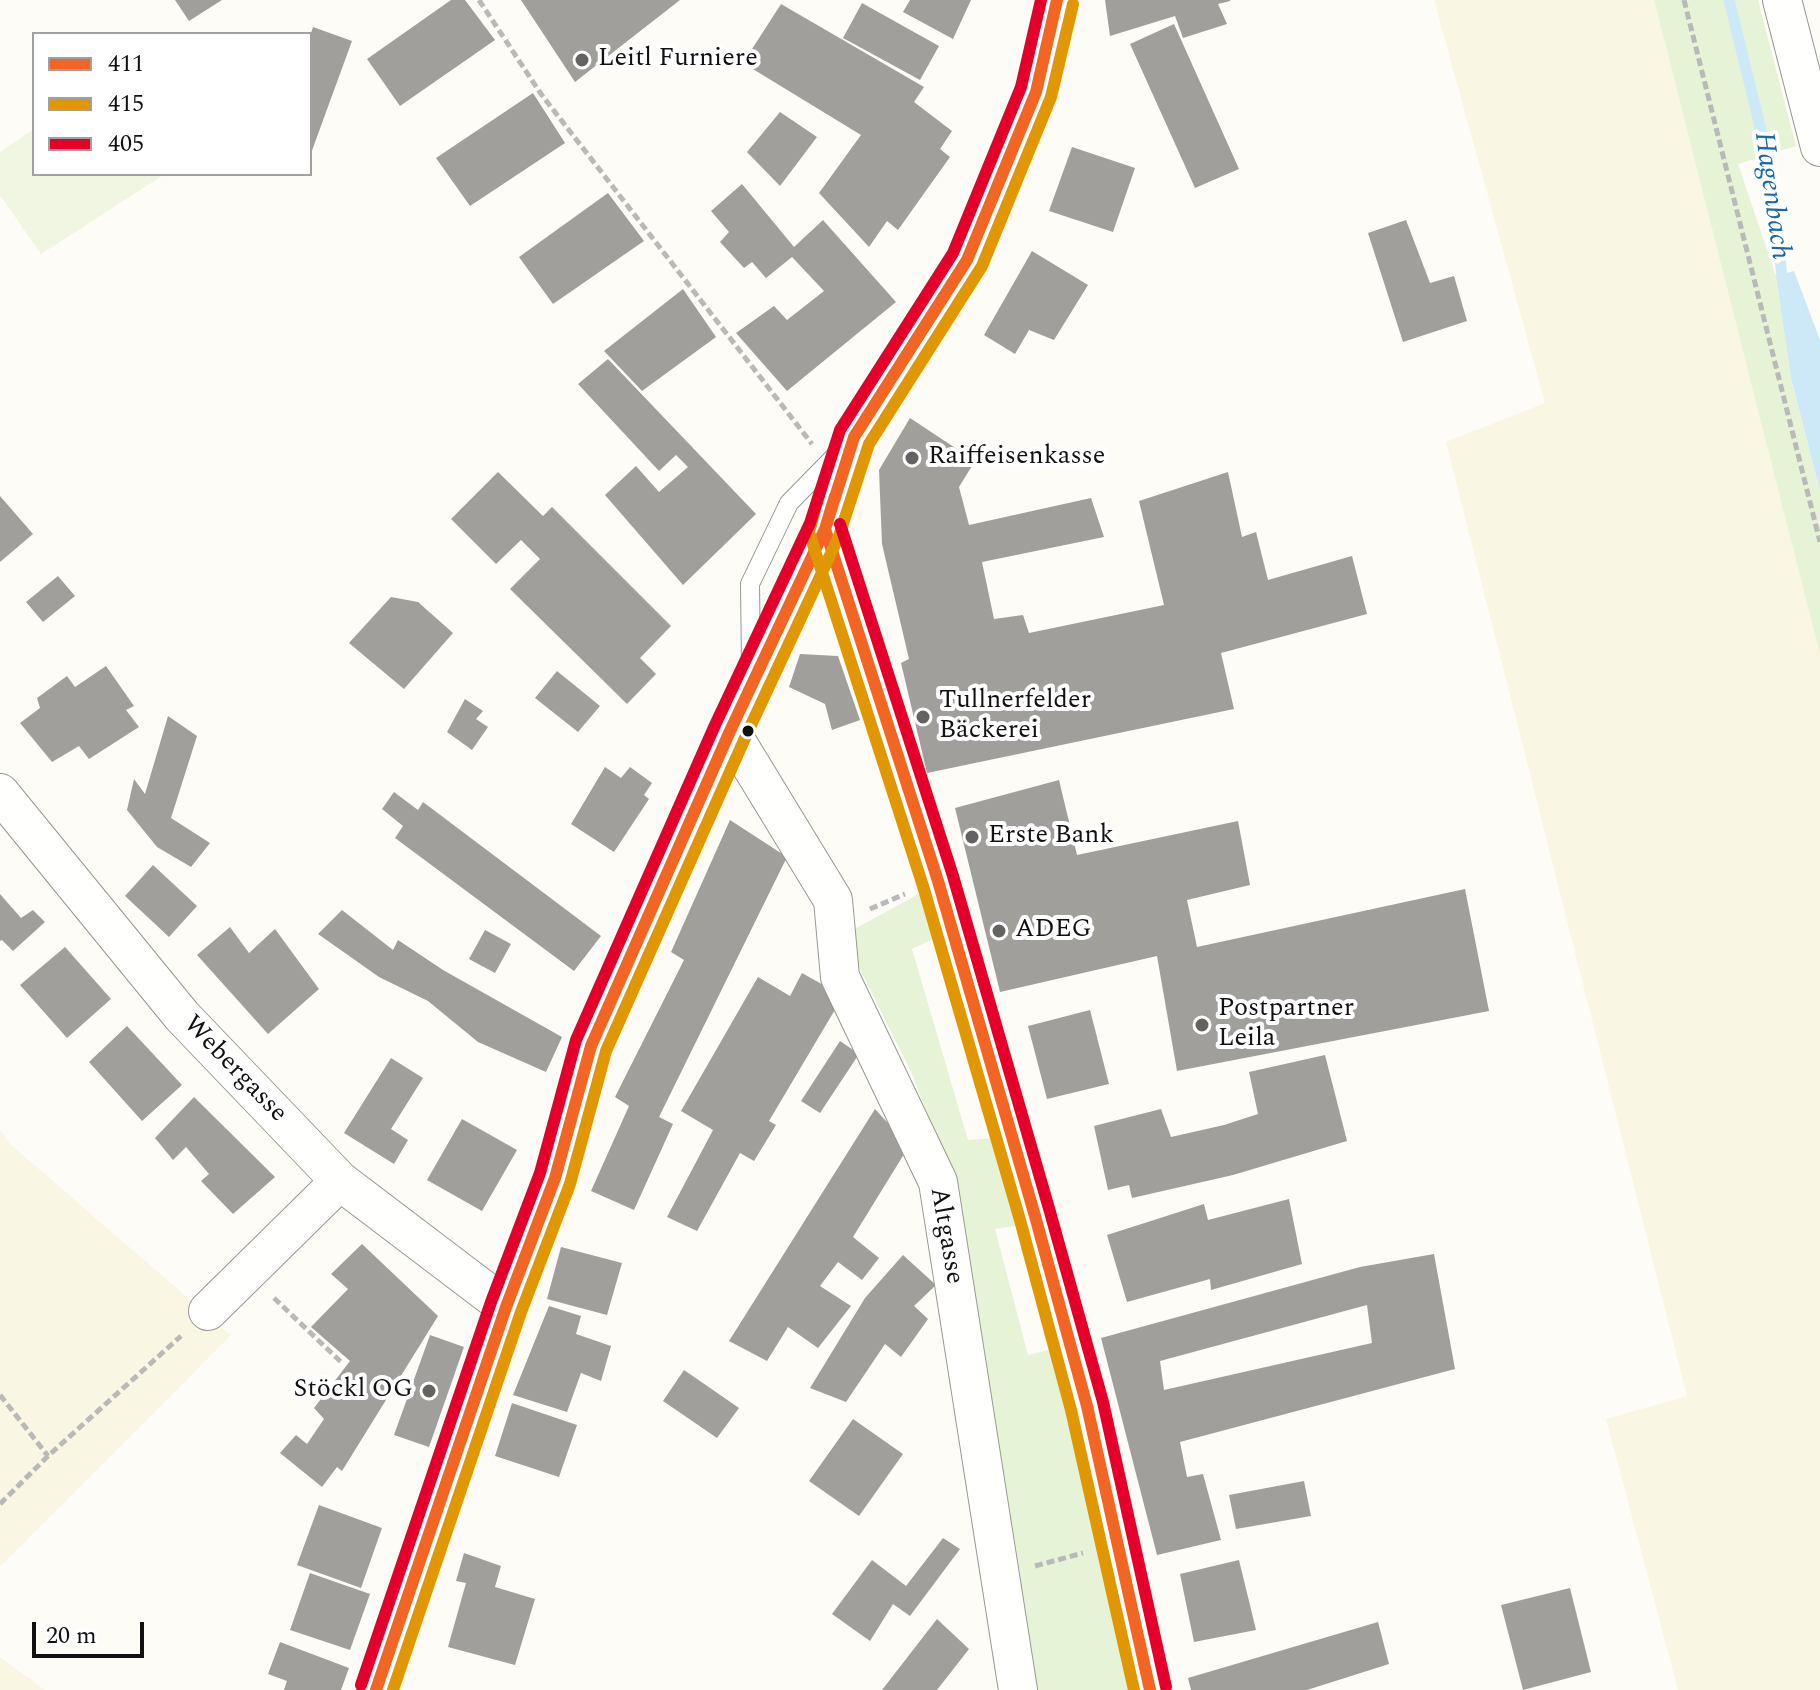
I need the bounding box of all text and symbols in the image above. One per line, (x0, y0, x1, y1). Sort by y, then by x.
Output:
legend (32, 32, 312, 176)
place label: Leitl Furniere (598, 44, 758, 76)
text: 411 (108, 46, 144, 82)
marker: Leitl Furniere (573, 51, 591, 69)
text: 415 (108, 86, 144, 122)
text: 405 (108, 126, 144, 162)
water label: Hagenbach (1744, 130, 1796, 262)
place label: Raiffeisenkasse (928, 442, 1105, 474)
marker: Raiffeisenkasse (903, 449, 921, 467)
place label: Tullnerfelder Bäckerei (939, 686, 1091, 748)
marker: Tullnerfelder Bäckerei (914, 708, 932, 726)
unlabelled marker (740, 723, 756, 739)
place label: Erste Bank (988, 821, 1114, 853)
marker: Erste Bank (963, 828, 981, 846)
place label: ADEG (1015, 915, 1092, 947)
marker: ADEG (990, 922, 1008, 940)
place label: Postpartner Leila (1218, 994, 1354, 1056)
street label: Webergasse (175, 1010, 293, 1130)
marker: Postpartner Leila (1193, 1016, 1211, 1034)
street label: Altgasse (921, 1185, 969, 1287)
place label: Stöckl OG (294, 1375, 413, 1407)
marker: Stöckl OG (420, 1382, 438, 1400)
scale bar (36, 1606, 148, 1656)
text: 20 m (46, 1618, 97, 1654)

